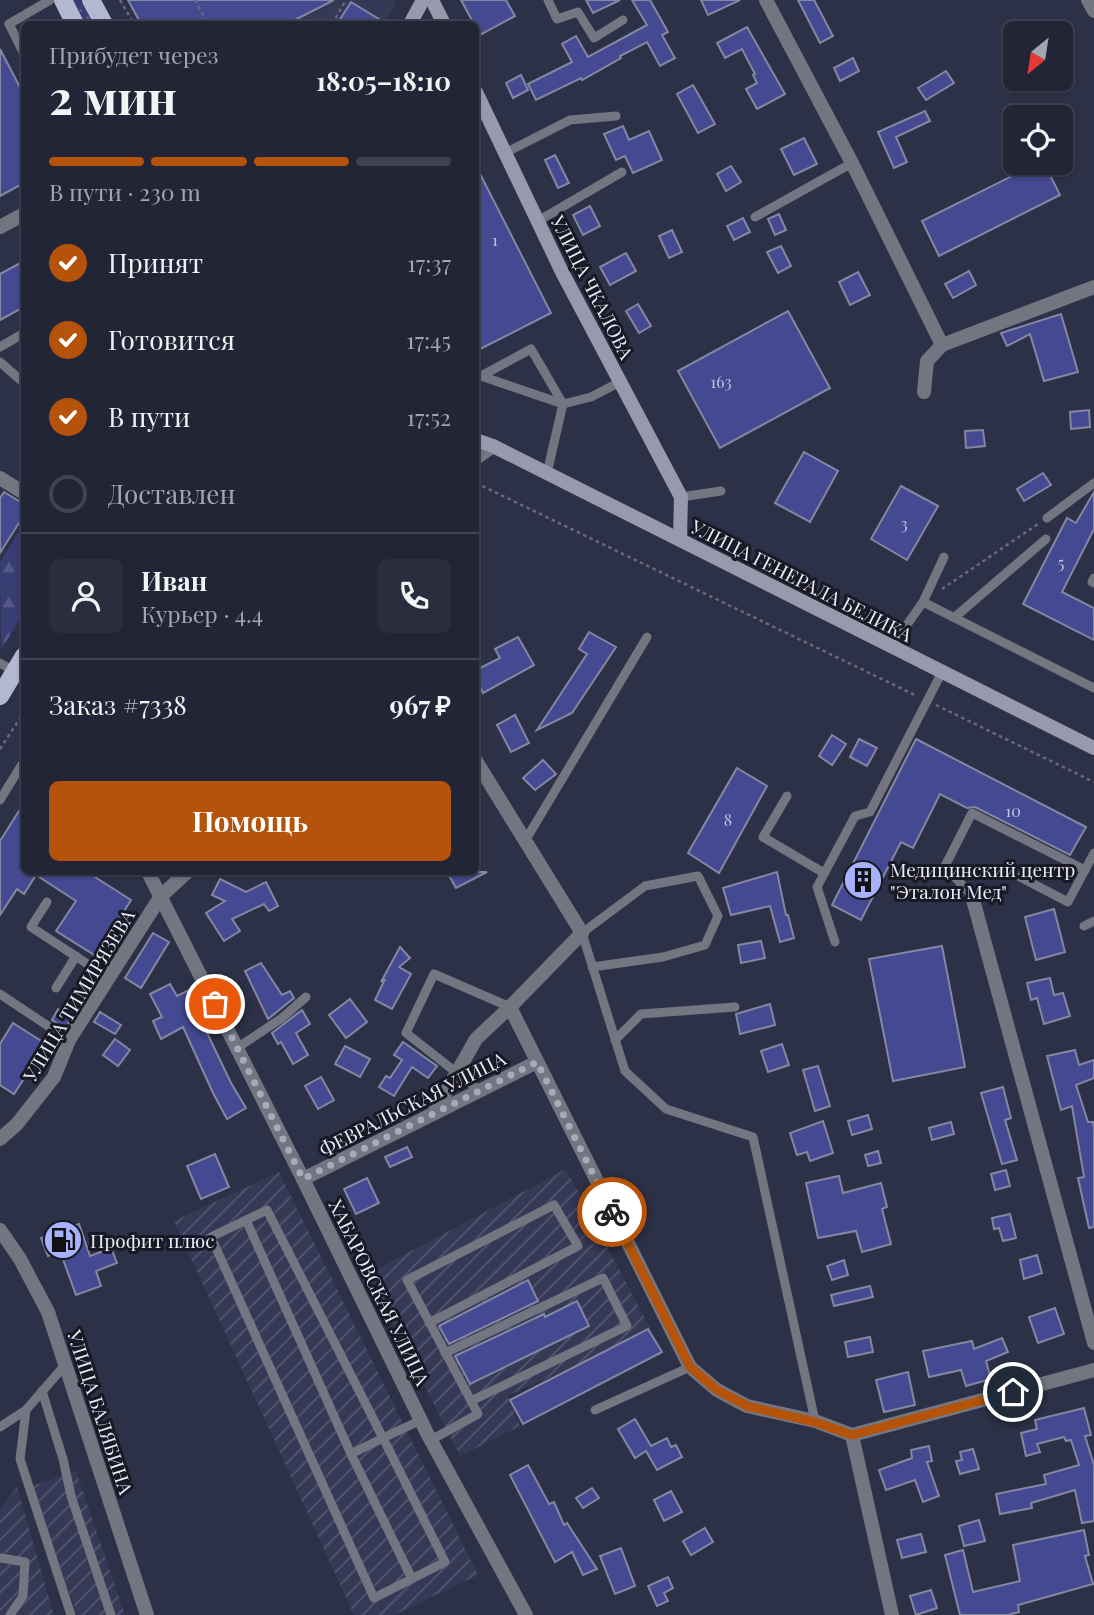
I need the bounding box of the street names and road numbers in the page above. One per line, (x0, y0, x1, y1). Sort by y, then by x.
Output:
street label: УЛИЦА ЧКАЛОВА (545, 210, 641, 364)
street label: УЛИЦА ГЕНЕРАЛА БЕЛИКА (686, 512, 918, 648)
street label: УЛИЦА ТИМИРЯЗЕВА (16, 903, 140, 1087)
street label: ФЕВРАЛЬСКАЯ УЛИЦА (314, 1044, 511, 1161)
street label: ХАБАРОВСКАЯ УЛИЦА (324, 1194, 437, 1390)
street label: УЛИЦА БАЛЯБИНА (62, 1326, 140, 1498)

